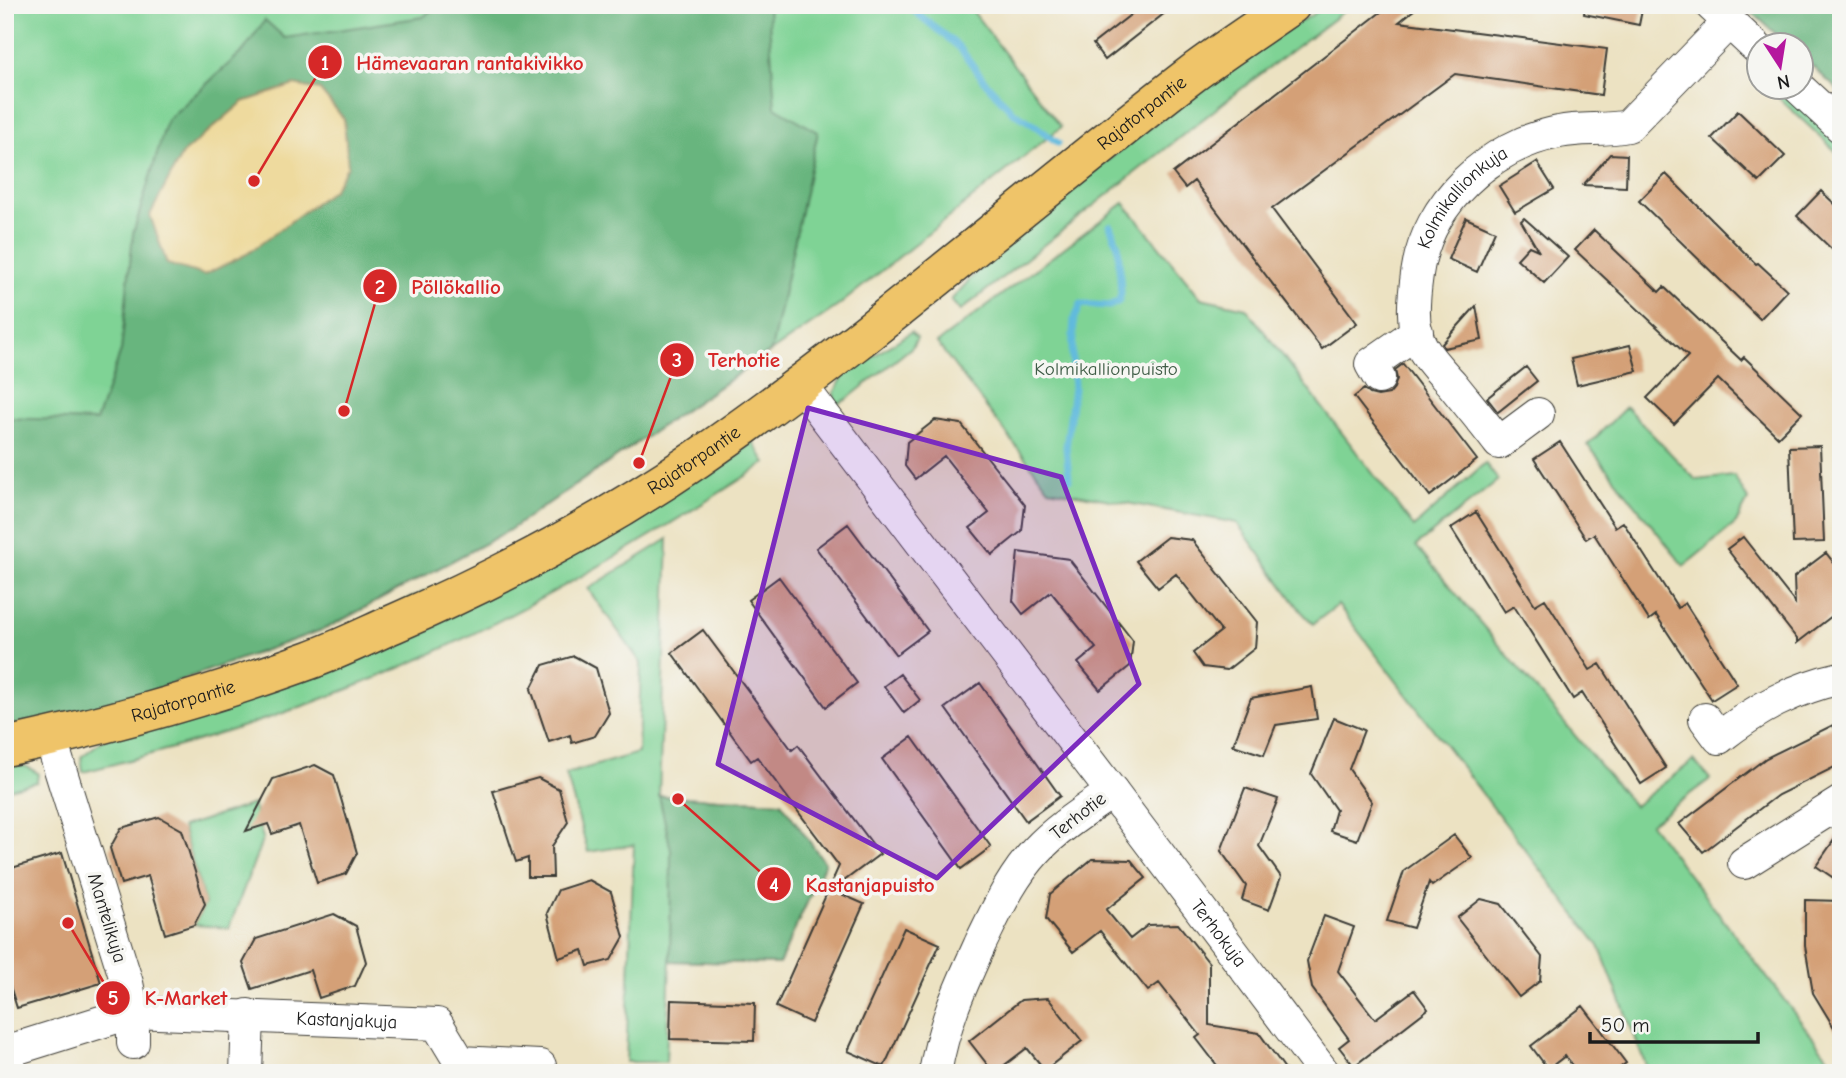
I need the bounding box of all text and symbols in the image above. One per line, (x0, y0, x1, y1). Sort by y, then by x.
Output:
north arrow (1744, 32, 1814, 102)
callout: Hämevaaran rantakivikko (307, 41, 597, 83)
text: 1 (321, 51, 329, 75)
text: Hämevaaran rantakivikko (356, 51, 584, 75)
text: N (1775, 70, 1792, 94)
street label: Rajatorpantie (1093, 71, 1191, 155)
street label: Kolmikallionkuja (1413, 142, 1511, 252)
callout: Pöllökallio (363, 265, 515, 307)
text: 2 (375, 275, 385, 299)
text: Pöllökallio (411, 275, 501, 299)
callout: Terhotie (659, 339, 794, 381)
text: 3 (672, 348, 682, 372)
text: Terhotie (708, 348, 780, 372)
park label: Kolmikallionpuisto (1034, 358, 1178, 380)
street label: Rajatorpantie (643, 421, 745, 500)
street label: Rajatorpantie (129, 675, 238, 727)
street label: Terhotie (1046, 787, 1110, 845)
callout: Kastanjapuisto (757, 863, 949, 905)
street label: Mantelikuja (83, 871, 131, 965)
text: 4 (769, 873, 779, 897)
text: Kastanjapuisto (805, 873, 935, 897)
street label: Terhokuja (1186, 895, 1251, 971)
callout: K-Market (95, 977, 241, 1019)
text: 5 (107, 986, 119, 1010)
text: K-Market (145, 986, 229, 1010)
scale bar (1590, 1001, 1758, 1045)
street label: Kastanjakuja (296, 1007, 398, 1033)
text: 50 m (1601, 1013, 1650, 1037)

